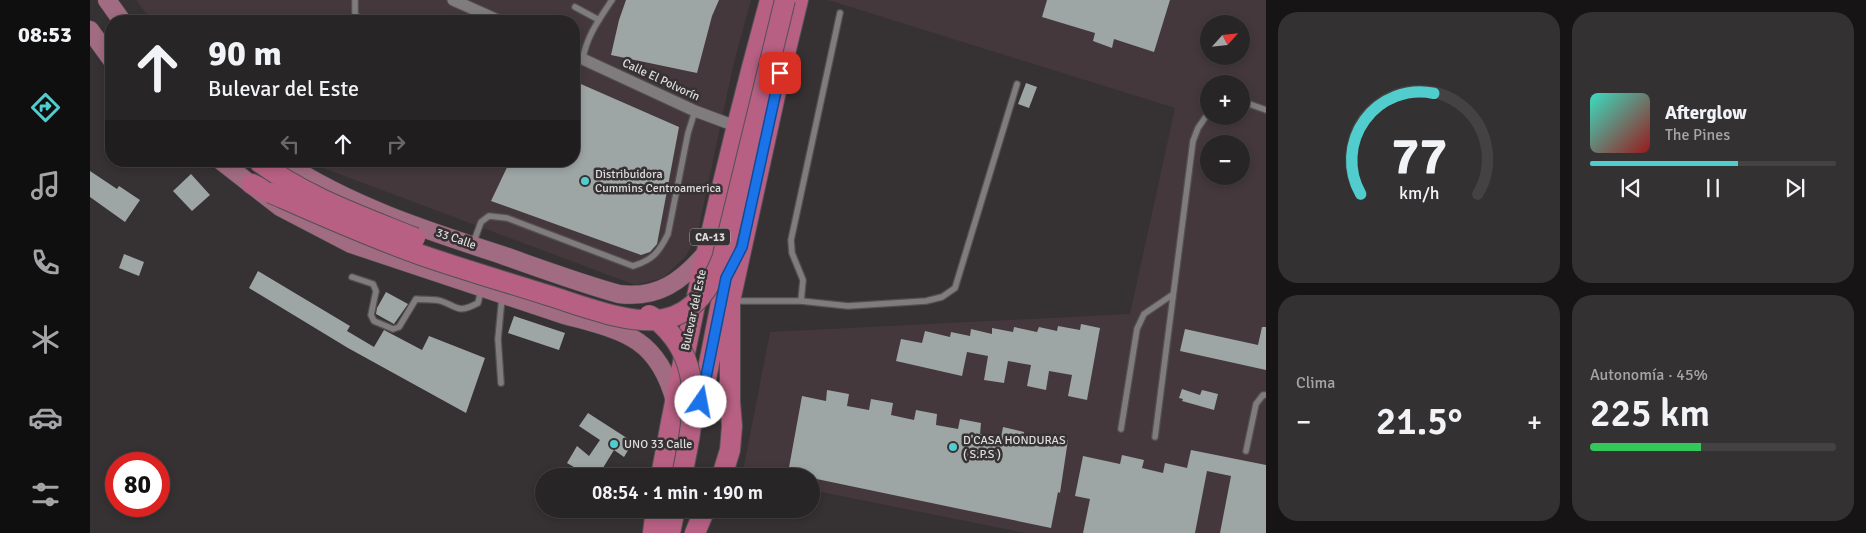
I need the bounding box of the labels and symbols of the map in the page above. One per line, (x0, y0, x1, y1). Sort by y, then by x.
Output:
north arrow (1200, 15, 1250, 65)
pin (759, 52, 801, 94)
street label: Calle El Polvorín (620, 56, 702, 104)
place label: Distribuidora Cummins Centroamerica (595, 167, 721, 196)
marker: Distribuidora Cummins Centroamerica (579, 175, 591, 187)
street label: 33 Calle (434, 225, 478, 253)
road number: CA-13 (690, 228, 730, 246)
street label: Bulevar del Este (678, 268, 710, 352)
position arrow (674, 375, 726, 427)
place label: D'CASA HONDURAS ( S.P.S ) (963, 433, 1066, 462)
place label: UNO 33 Calle (624, 437, 692, 452)
marker: UNO 33 Calle (608, 438, 620, 450)
marker: D'CASA HONDURAS ( S.P.S ) (947, 441, 959, 453)
speed limit sign: 80 (105, 452, 170, 517)

